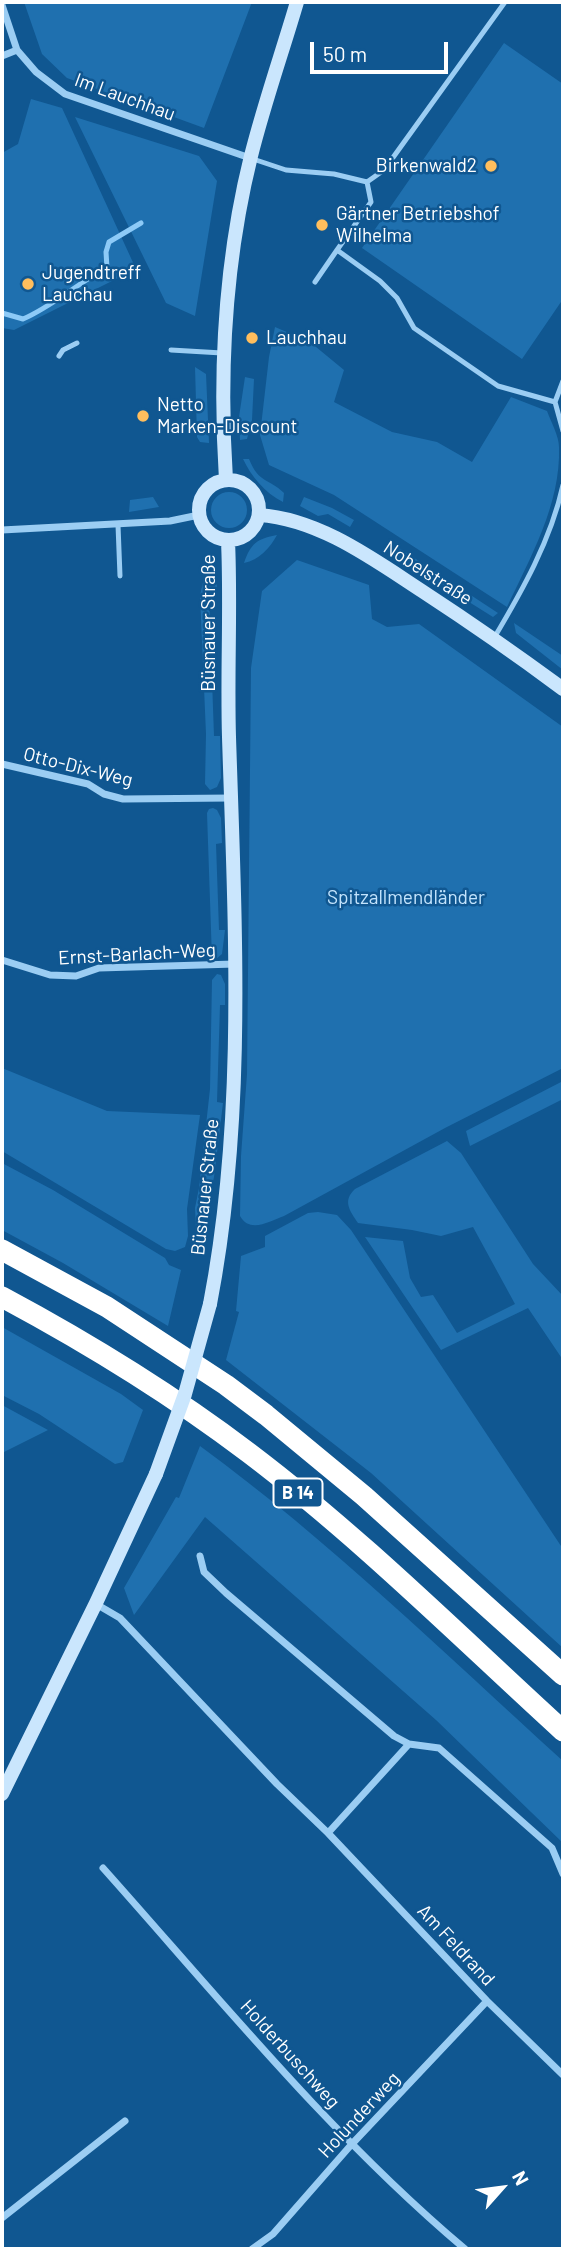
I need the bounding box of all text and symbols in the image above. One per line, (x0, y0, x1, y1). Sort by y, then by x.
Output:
scale bar (313, 28, 451, 72)
text: 50 m (323, 41, 367, 66)
street label: Im Lauchhau (72, 68, 178, 126)
place label: Birkenwald2 (376, 155, 477, 177)
marker: Birkenwald2 (483, 158, 499, 174)
place label: Gärtner Betriebshof Wilhelma (336, 203, 500, 247)
marker: Gärtner Betriebshof Wilhelma (314, 217, 330, 233)
place label: Jugendtreff Lauchau (42, 262, 141, 306)
marker: Jugendtreff Lauchau (20, 276, 36, 292)
place label: Lauchhau (266, 327, 347, 349)
marker: Lauchhau (244, 330, 260, 346)
place label: Netto Marken-Discount (157, 394, 297, 438)
marker: Netto Marken-Discount (135, 408, 151, 424)
street label: Nobelstraße (379, 536, 477, 610)
street label: Büsnauer Straße (198, 554, 220, 692)
street label: Otto-Dix-Weg (21, 742, 135, 792)
park label: Spitzallmendländer (327, 887, 485, 909)
street label: Ernst-Barlach-Weg (58, 938, 216, 970)
street label: Büsnauer Straße (186, 1118, 224, 1256)
road number: B 14 (274, 1478, 322, 1508)
street label: Am Feldrand (413, 1900, 499, 1990)
street label: Holderbuschweg (235, 1995, 345, 2113)
street label: Holunderweg (313, 2067, 405, 2163)
north arrow (467, 2153, 537, 2223)
text: N (508, 2167, 534, 2189)

